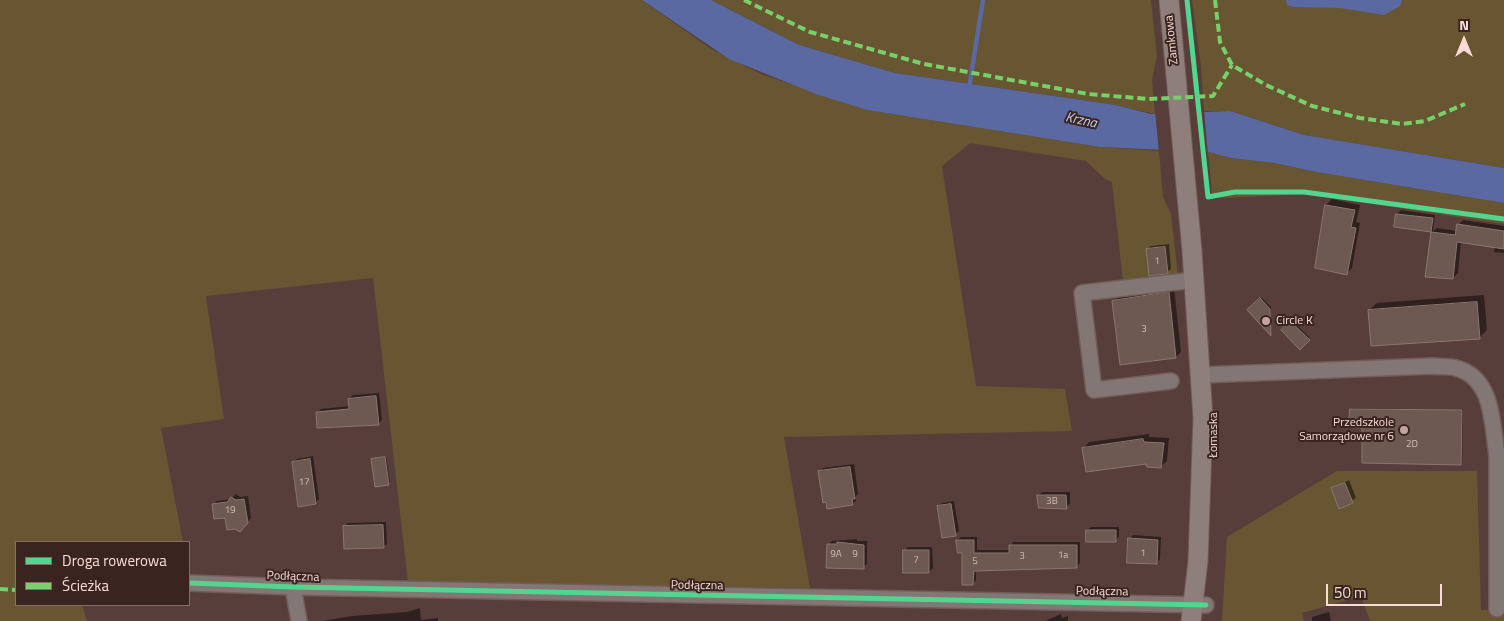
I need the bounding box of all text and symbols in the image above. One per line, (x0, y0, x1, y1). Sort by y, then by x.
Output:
text: N (1459, 14, 1469, 35)
street label: Zamkowa (1162, 15, 1182, 65)
north arrow (1439, 15, 1489, 65)
water label: Krzna (1064, 110, 1098, 132)
house number: 1 (1154, 256, 1160, 268)
place label: Circle K (1276, 314, 1313, 328)
marker: Circle K (1260, 315, 1272, 327)
house number: 3 (1141, 324, 1147, 336)
street label: Łomaska (1207, 412, 1221, 458)
place label: Przedszkole Samorządowe nr 6 (1299, 416, 1394, 444)
marker: Przedszkole Samorządowe nr 6 (1398, 424, 1410, 436)
house number: 2D (1406, 439, 1418, 451)
house number: 17 (298, 477, 310, 489)
house number: 3B (1046, 496, 1058, 508)
house number: 19 (224, 505, 236, 517)
legend (15, 541, 190, 606)
house number: 1 (1140, 548, 1146, 560)
text: Droga rowerowa (62, 549, 167, 572)
house number: 9A (830, 549, 842, 561)
house number: 9 (852, 549, 858, 561)
house number: 1a (1058, 550, 1068, 562)
house number: 3 (1019, 551, 1025, 563)
house number: 7 (913, 555, 919, 567)
house number: 5 (972, 556, 978, 568)
street label: Podłączna (266, 569, 320, 585)
text: Ścieżka (62, 574, 109, 597)
scale bar (1329, 574, 1445, 606)
street label: Podłączna (671, 578, 723, 594)
text: 50 m (1334, 581, 1367, 604)
street label: Podłączna (1076, 584, 1128, 600)

